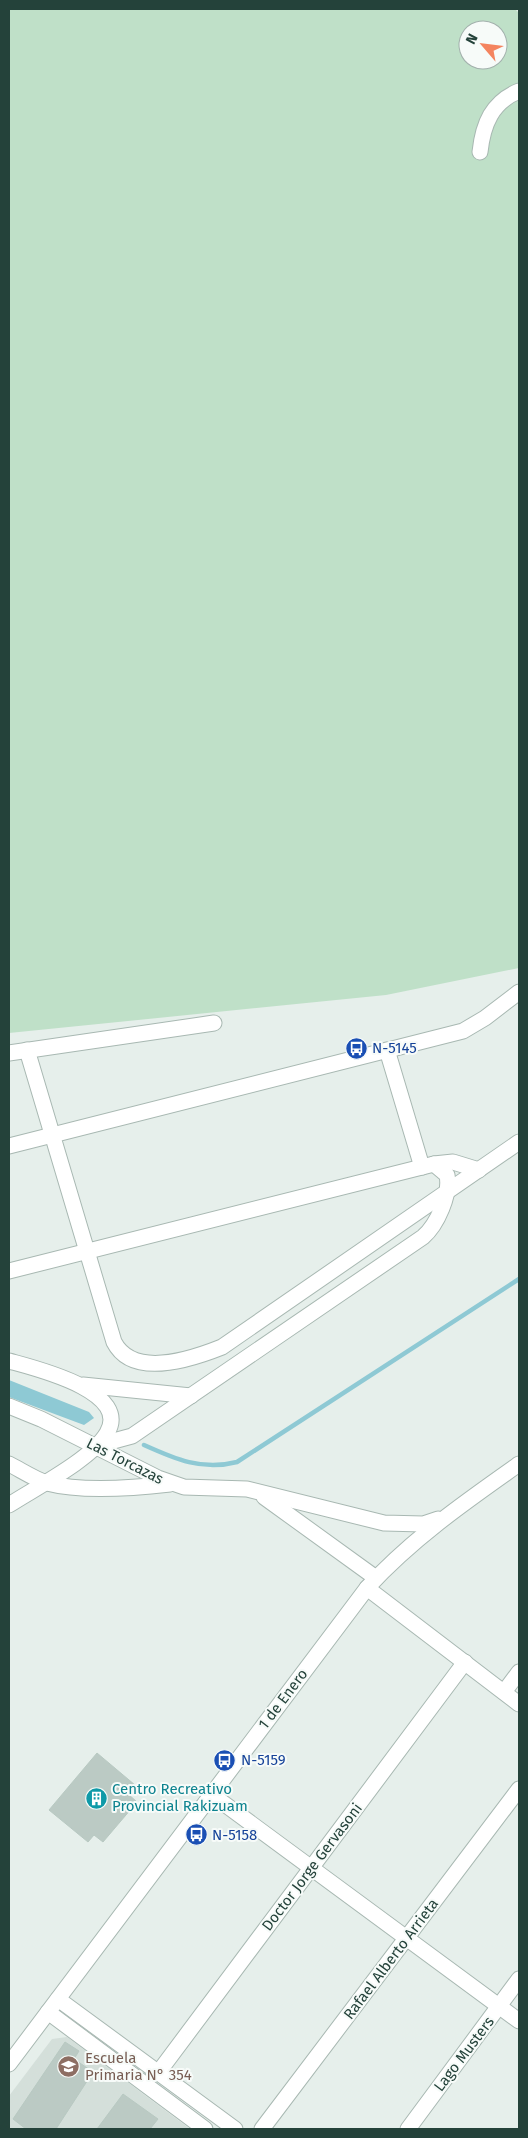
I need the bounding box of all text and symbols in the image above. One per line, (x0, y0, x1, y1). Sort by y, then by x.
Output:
north arrow (458, 20, 508, 70)
text: N (462, 31, 482, 47)
bus stop icon: N-5145 (344, 1036, 368, 1060)
place label: N-5145 (372, 1039, 417, 1057)
street label: Las Torcazas (84, 1434, 166, 1488)
street label: 1 de Enero (255, 1665, 311, 1733)
bus stop icon: N-5159 (213, 1748, 237, 1772)
place label: N-5159 (241, 1751, 286, 1769)
place label: Centro Recreativo Provincial Rakizuam (112, 1780, 248, 1815)
building icon: Centro Recreativo Provincial Rakizuam (84, 1786, 108, 1810)
street label: Doctor Jorge Gervasoni (258, 1800, 366, 1934)
bus stop icon: N-5158 (184, 1823, 208, 1847)
place label: N-5158 (212, 1826, 257, 1844)
street label: Rafael Alberto Arrieta (340, 1895, 442, 2023)
street label: Lago Musters (430, 2013, 498, 2095)
place label: Escuela Primaria N° 354 (85, 2049, 192, 2084)
school or university icon: Escuela Primaria N° 354 (57, 2055, 81, 2079)

